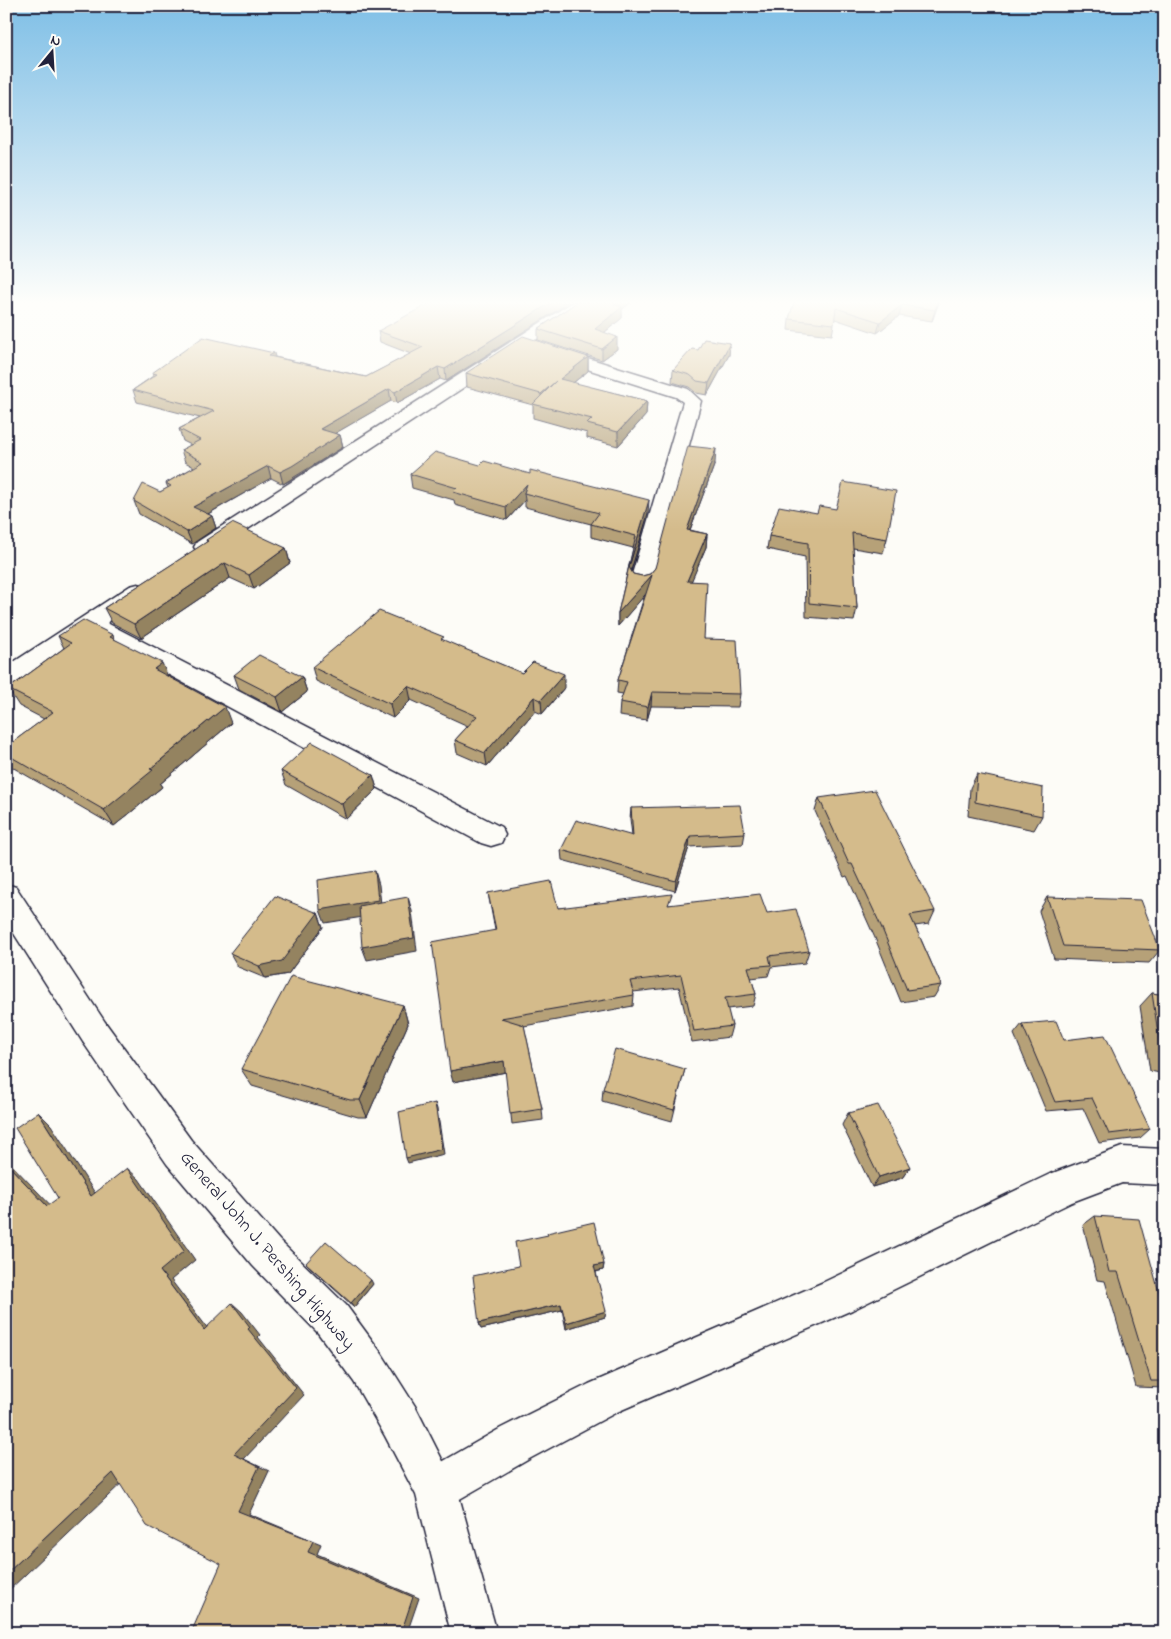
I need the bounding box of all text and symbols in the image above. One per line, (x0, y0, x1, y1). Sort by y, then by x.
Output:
north arrow (28, 28, 78, 78)
text: N (48, 30, 63, 53)
street label: General John J. Pershing Highway (171, 1146, 361, 1358)

